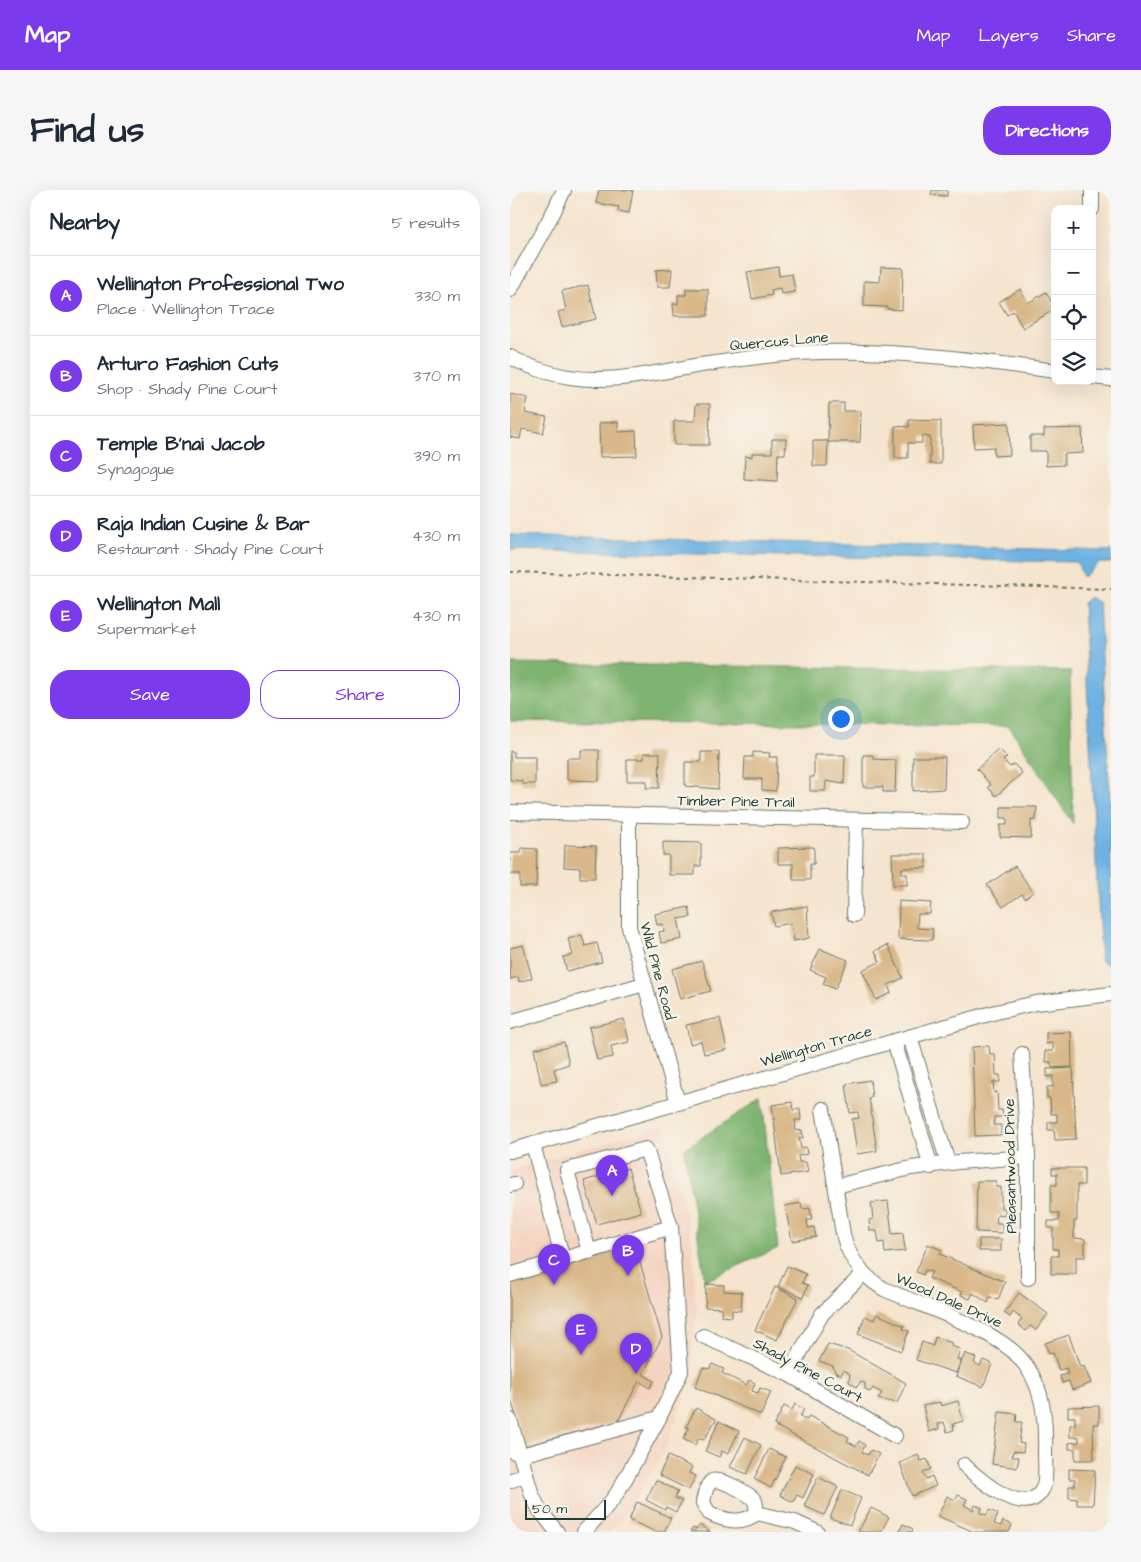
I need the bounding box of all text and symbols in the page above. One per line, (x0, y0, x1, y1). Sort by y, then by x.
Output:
text: Map (25, 18, 70, 52)
text: Map (916, 23, 950, 48)
text: Layers (978, 23, 1039, 48)
text: Share (1067, 23, 1116, 48)
text: Find us (30, 106, 144, 155)
button: Directions (983, 106, 1111, 155)
map controls (1051, 205, 1096, 385)
button: + (1051, 205, 1096, 250)
text: Nearby (50, 208, 120, 237)
text: 5 results (392, 212, 460, 234)
button: − (1051, 250, 1096, 295)
text: Wellington Professional Two (97, 271, 344, 298)
text: A (61, 285, 71, 307)
text: 330 m (415, 285, 460, 307)
button: locate (1051, 295, 1096, 340)
text: Place · Wellington Trace (97, 298, 275, 320)
street label: Quercus Lane (729, 327, 829, 356)
button: layers (1051, 340, 1096, 385)
text: Arturo Fashion Cuts (97, 351, 279, 378)
text: B (60, 365, 72, 387)
text: 370 m (413, 365, 460, 387)
text: Shop · Shady Pine Court (97, 378, 277, 400)
text: Temple B'nai Jacob (97, 431, 265, 458)
text: C (60, 445, 72, 467)
text: 390 m (414, 445, 460, 467)
text: Synagogue (97, 458, 174, 480)
text: Raja Indian Cusine & Bar (97, 511, 310, 538)
text: D (61, 525, 71, 547)
text: 430 m (412, 525, 460, 547)
text: Restaurant · Shady Pine Court (97, 538, 324, 560)
text: Wellington Mall (97, 591, 220, 618)
text: E (61, 605, 71, 627)
text: 430 m (412, 605, 460, 627)
text: Supermarket (97, 618, 196, 640)
button: Save (50, 670, 250, 719)
button: Share (260, 670, 460, 719)
your location (828, 706, 854, 732)
street label: Timber Pine Trail (677, 790, 795, 813)
street label: Wild Pine Road (634, 920, 681, 1023)
street label: Wellington Trace (758, 1020, 875, 1073)
street label: Pleasantwood Drive (999, 1098, 1022, 1234)
pin: A (596, 1155, 628, 1196)
pin: B (612, 1235, 644, 1276)
pin: C (538, 1244, 570, 1285)
street label: Wood Dale Drive (892, 1268, 1005, 1333)
pin: E (565, 1314, 597, 1355)
pin: D (620, 1333, 652, 1374)
street label: Shady Pine Court (749, 1333, 866, 1409)
scale bar (525, 1497, 606, 1520)
text: 50 m (532, 1499, 567, 1519)

